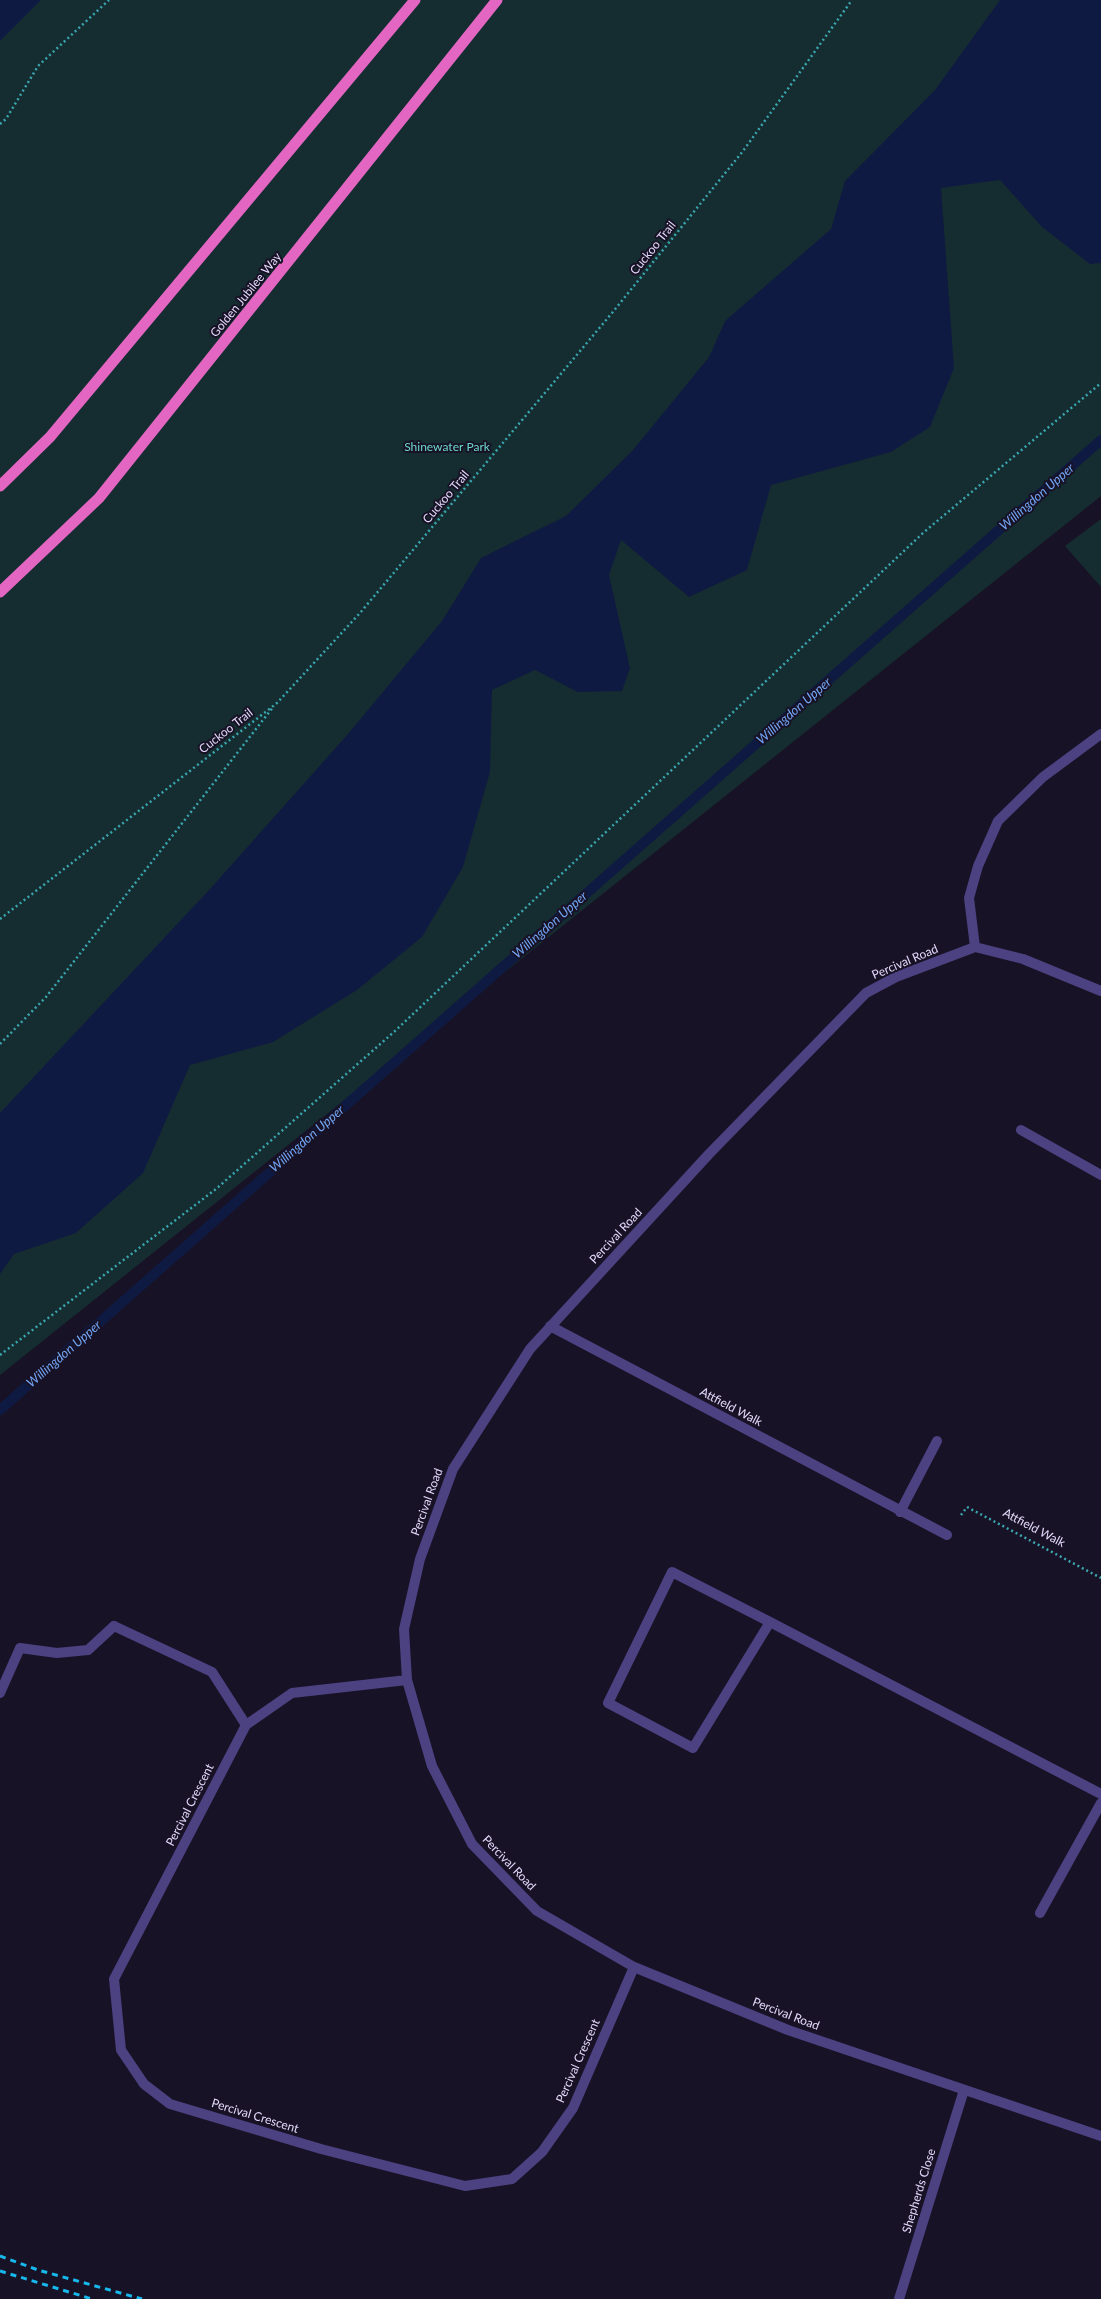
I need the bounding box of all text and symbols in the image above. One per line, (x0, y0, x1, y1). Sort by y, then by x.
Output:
street label: Cuckoo Trail (627, 218, 679, 278)
street label: Golden Jubilee Way (207, 250, 285, 340)
park label: Shinewater Park (404, 440, 490, 454)
water label: Willingdon Upper (996, 460, 1078, 534)
street label: Cuckoo Trail (420, 468, 472, 526)
water label: Willingdon Upper (753, 674, 835, 748)
street label: Cuckoo Trail (196, 705, 256, 757)
water label: Willingdon Upper (509, 888, 591, 962)
street label: Percival Road (870, 942, 940, 982)
water label: Willingdon Upper (266, 1102, 348, 1176)
street label: Percival Road (587, 1205, 645, 1267)
water label: Willingdon Upper (23, 1317, 105, 1391)
street label: Attfield Walk (697, 1385, 765, 1429)
street label: Percival Road (408, 1466, 446, 1538)
street label: Attfield Walk (1000, 1506, 1068, 1550)
street label: Percival Crescent (163, 1761, 217, 1849)
street label: Percival Road (479, 1833, 539, 1893)
street label: Percival Road (751, 1995, 821, 2033)
street label: Percival Crescent (553, 2017, 603, 2105)
street label: Percival Crescent (210, 2096, 300, 2136)
street label: Shepherds Close (899, 2147, 939, 2235)

